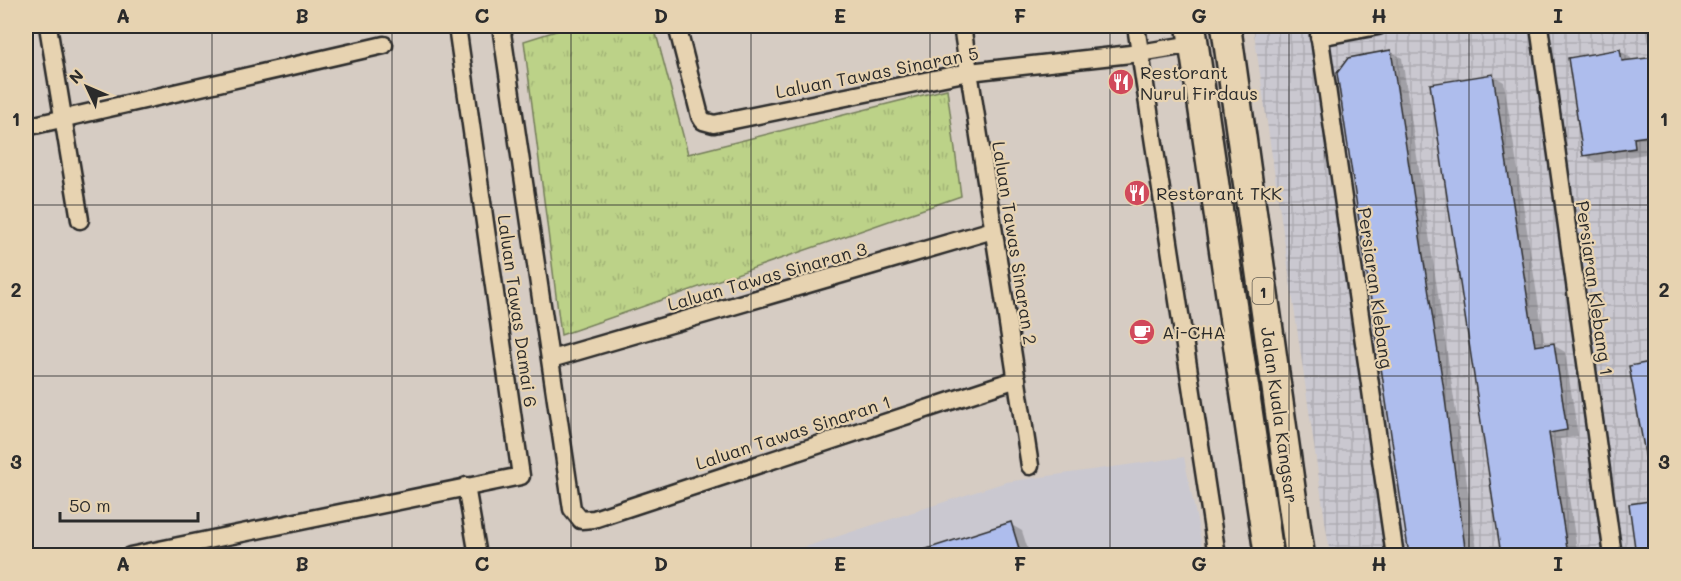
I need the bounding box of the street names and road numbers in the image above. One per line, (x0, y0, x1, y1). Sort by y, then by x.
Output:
street label: Laluan Tawas Sinaran 5 (773, 41, 981, 103)
street label: Laluan Tawas Sinaran 2 (987, 140, 1043, 346)
street label: Persiaran Klebang 1 (1571, 199, 1619, 377)
street label: Persiaran Klebang (1353, 206, 1399, 370)
street label: Laluan Tawas Damai 6 (493, 213, 543, 409)
street label: Laluan Tawas Sinaran 3 (665, 236, 869, 316)
road number: 1 (1252, 278, 1274, 304)
street label: Jalan Kuala Kangsar (1256, 325, 1304, 505)
street label: Laluan Tawas Sinaran 1 (692, 389, 894, 475)

